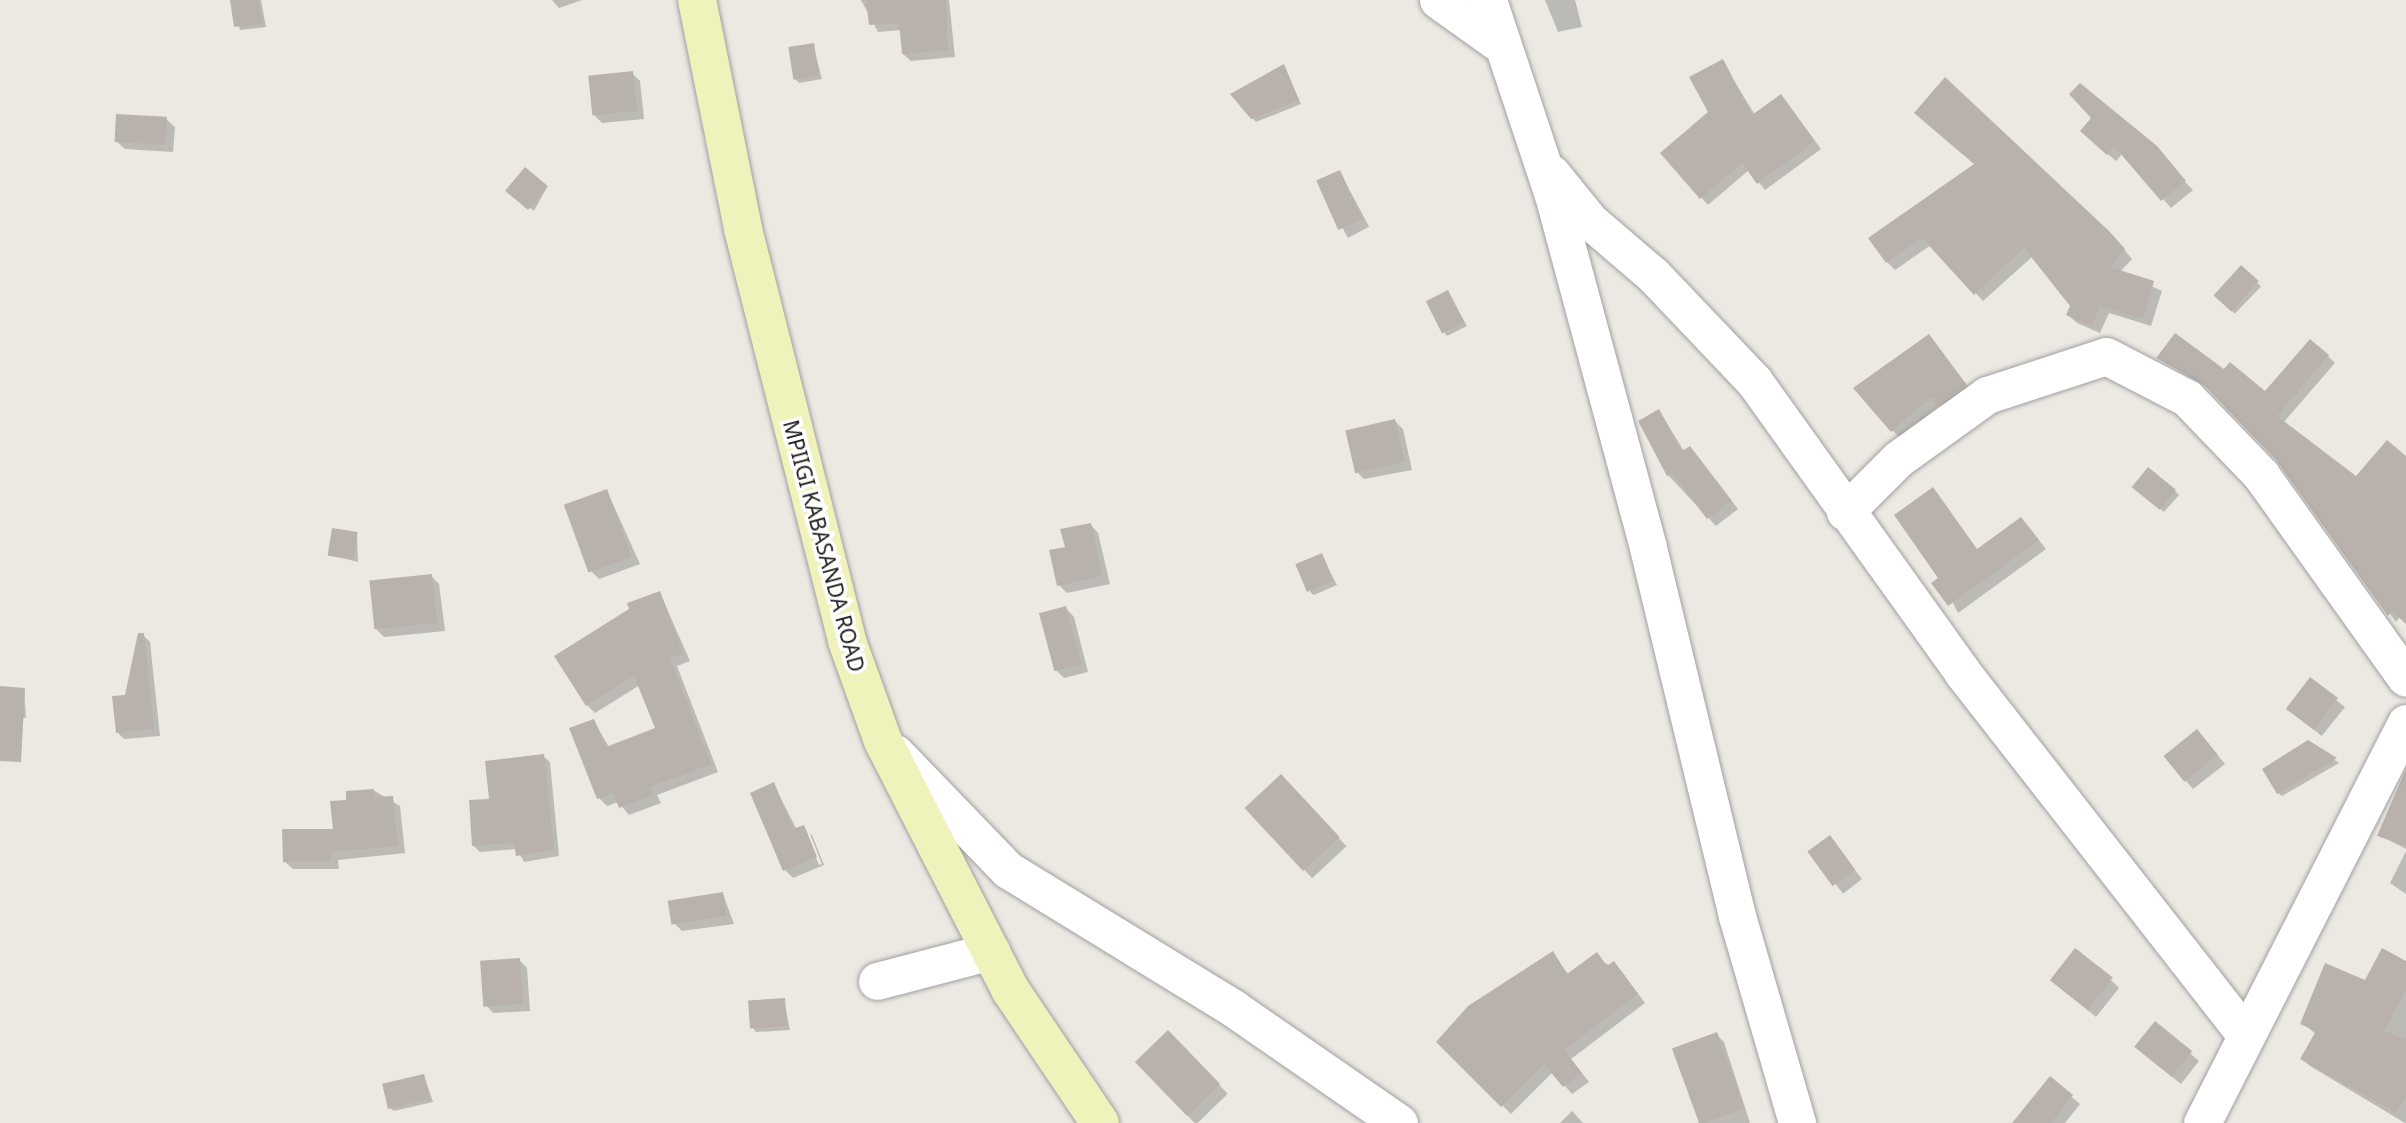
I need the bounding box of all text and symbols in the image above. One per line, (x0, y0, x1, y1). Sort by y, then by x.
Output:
street label: MPIIGI KABASANDA ROAD (778, 417, 870, 675)

